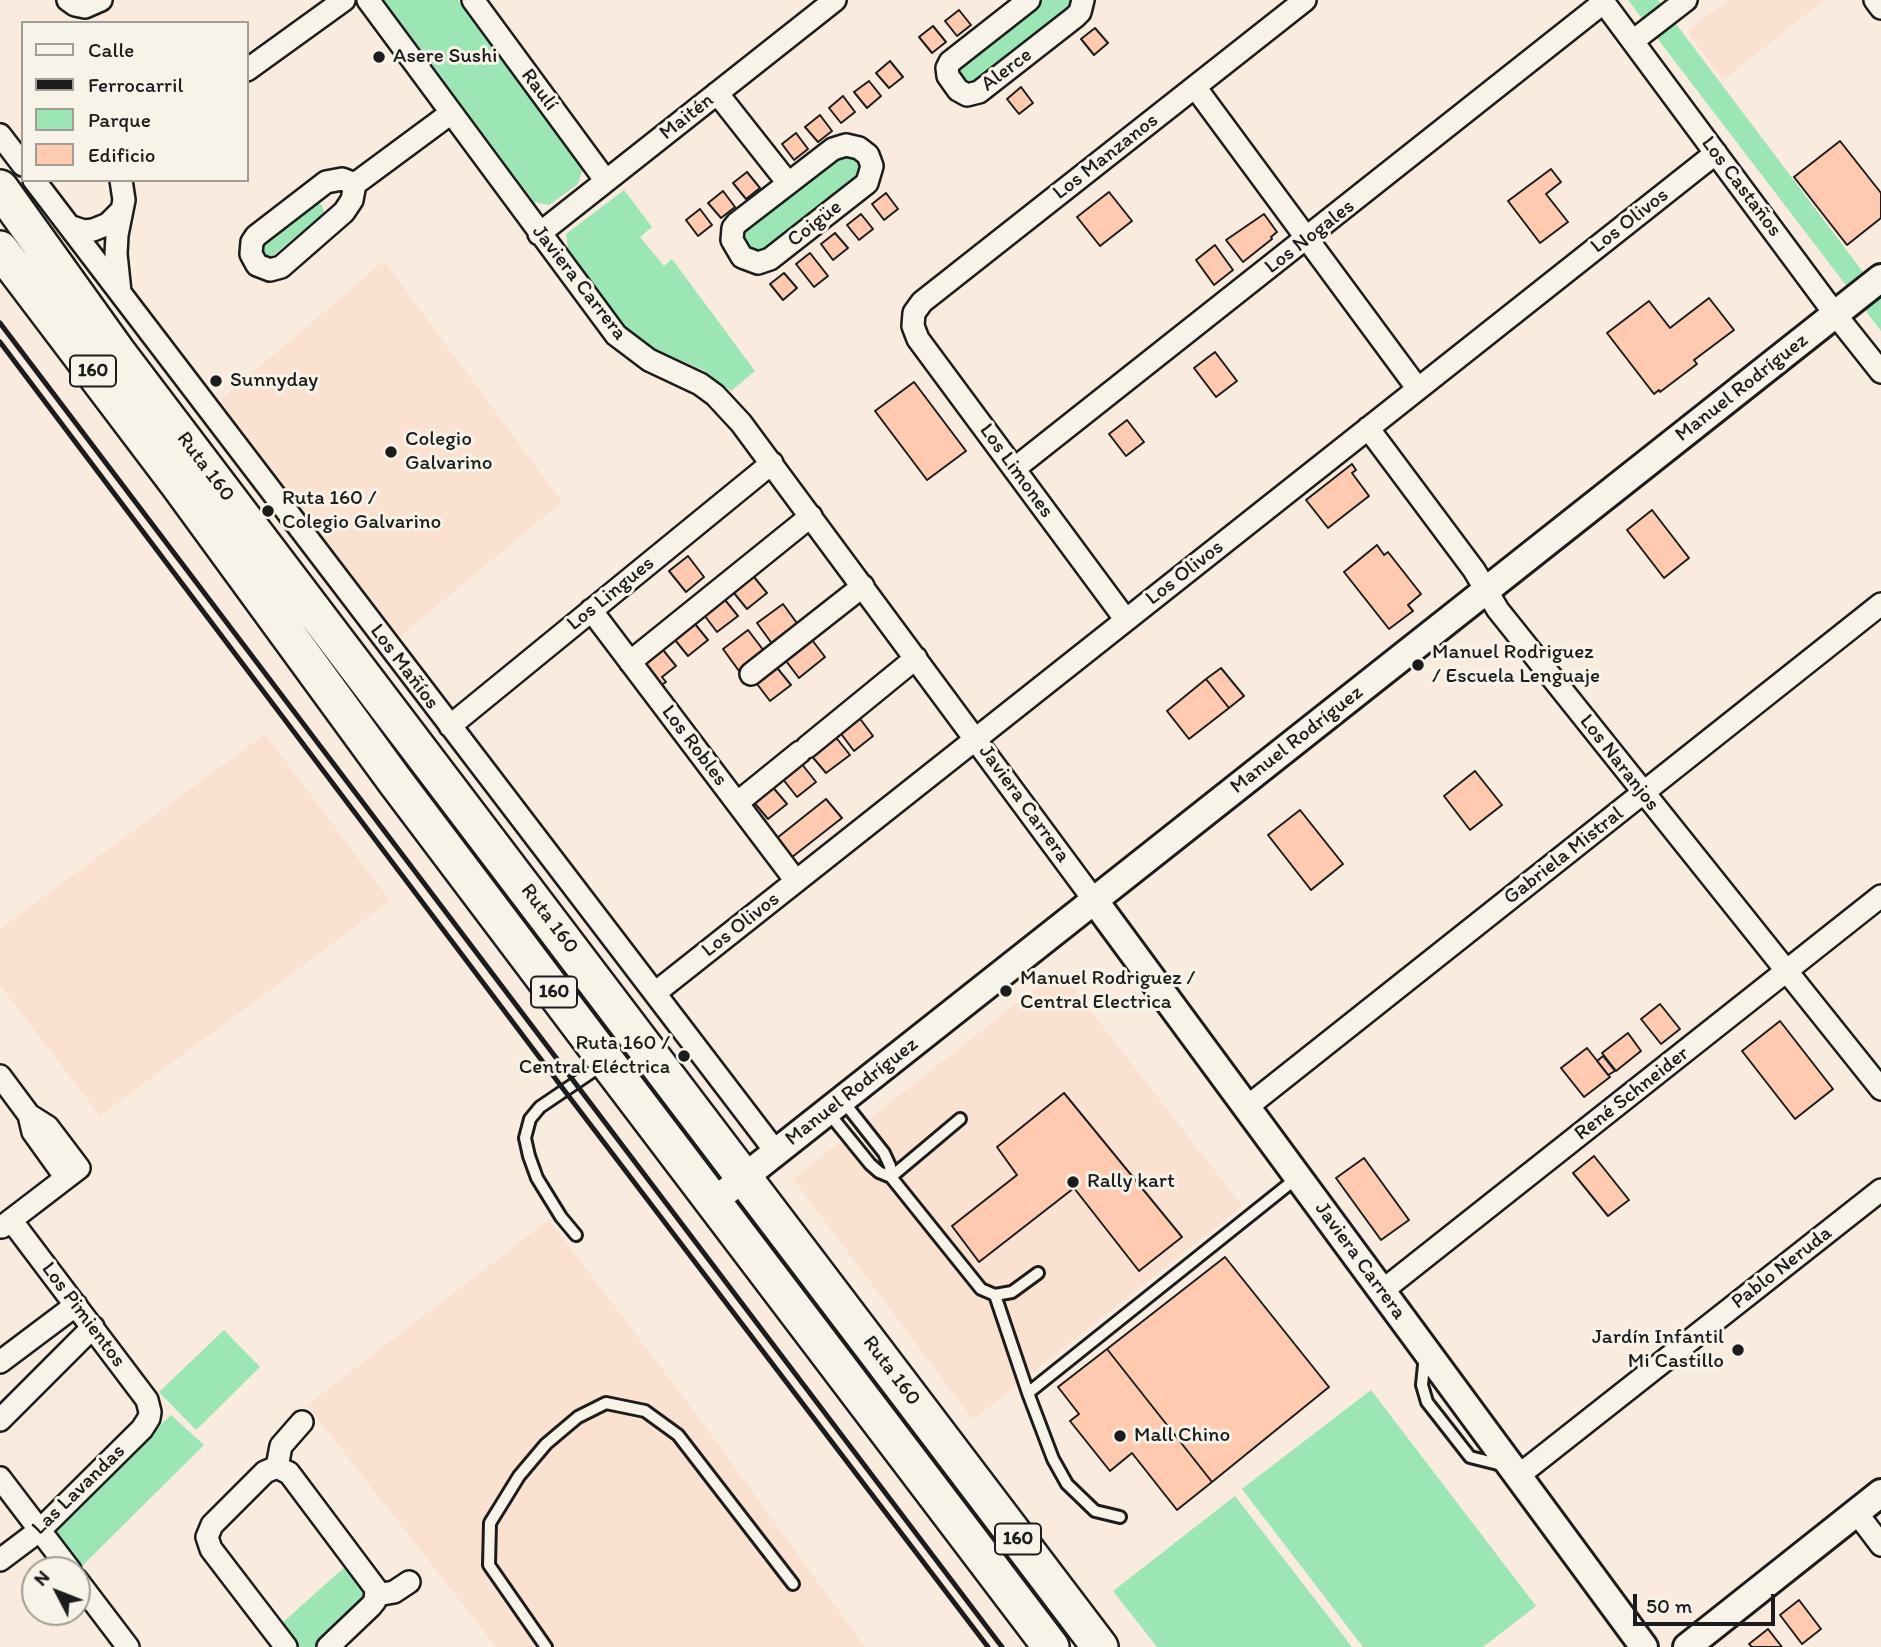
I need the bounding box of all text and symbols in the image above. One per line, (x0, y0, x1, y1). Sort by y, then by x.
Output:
legend (21, 21, 248, 182)
text: Calle (88, 37, 134, 62)
street label: Alerce (977, 43, 1037, 97)
place label: Asere Sushi (393, 44, 497, 70)
marker: Asere Sushi (371, 49, 387, 65)
street label: Raulí (515, 64, 563, 116)
text: Ferrocarril (88, 72, 183, 97)
street label: Maitén (655, 88, 719, 146)
text: Parque (88, 107, 151, 132)
street label: Los Manzanos (1048, 108, 1164, 206)
street label: Los Castaños (1695, 132, 1787, 242)
text: Edificio (88, 142, 156, 167)
street label: Los Olivos (1586, 183, 1674, 259)
street label: Los Nogales (1260, 194, 1360, 280)
street label: Coigüe (783, 195, 847, 253)
street label: Javiera Carrera (526, 220, 632, 346)
street label: Manuel Rodríguez (1670, 328, 1814, 448)
road number: 160 (70, 356, 116, 386)
place label: Sunnyday (230, 368, 318, 394)
marker: Sunnyday (208, 373, 224, 389)
street label: Los Limones (973, 419, 1059, 523)
street label: Ruta 160 (171, 427, 239, 507)
place label: Colegio Galvarino (405, 427, 493, 477)
marker: Colegio Galvarino (383, 444, 399, 460)
place label: Ruta 160 / Colegio Galvarino (282, 486, 441, 536)
marker: Ruta 160 / Colegio Galvarino (260, 503, 276, 519)
street label: Los Olivos (1141, 535, 1229, 611)
street label: Los Lingues (562, 551, 660, 637)
street label: Los Mañíos (364, 619, 444, 715)
place label: Manuel Rodriguez / Escuela Lenguaje (1432, 640, 1600, 690)
marker: Manuel Rodriguez / Escuela Lenguaje (1410, 657, 1426, 673)
street label: Manuel Rodríguez (1225, 680, 1369, 800)
street label: Los Robles (655, 700, 733, 792)
street label: Los Naranjos (1573, 710, 1665, 816)
street label: Javiera Carrera (973, 740, 1075, 868)
street label: Gabriela Mistral (1499, 801, 1629, 911)
street label: Ruta 160 (515, 879, 583, 959)
street label: Los Olivos (697, 887, 785, 963)
place label: Manuel Rodriguez / Central Electrica (1020, 966, 1195, 1016)
road number: 160 (531, 976, 577, 1008)
marker: Manuel Rodriguez / Central Electrica (998, 983, 1014, 999)
place label: Ruta 160 / Central Eléctrica (519, 1031, 670, 1081)
street label: Manuel Rodríguez (780, 1032, 924, 1152)
street label: René Schneider (1570, 1041, 1694, 1147)
marker: Ruta 160 / Central Eléctrica (676, 1048, 692, 1064)
place label: Rally kart (1087, 1169, 1175, 1195)
marker: Rally kart (1065, 1174, 1081, 1190)
street label: Javiera Carrera (1309, 1197, 1411, 1325)
street label: Pablo Neruda (1727, 1221, 1837, 1315)
street label: Los Pimientos (35, 1257, 131, 1373)
place label: Jardín Infantil Mi Castillo (1592, 1325, 1724, 1375)
street label: Ruta 160 (857, 1331, 925, 1411)
marker: Jardín Infantil Mi Castillo (1730, 1342, 1746, 1358)
place label: Mall Chino (1134, 1423, 1230, 1449)
marker: Mall Chino (1112, 1428, 1128, 1444)
street label: Las Lavandas (27, 1439, 131, 1541)
road number: 160 (995, 1524, 1041, 1554)
north arrow (21, 1556, 91, 1626)
text: N (29, 1565, 54, 1590)
scale bar (1636, 1580, 1778, 1624)
text: 50 m (1646, 1593, 1692, 1618)

